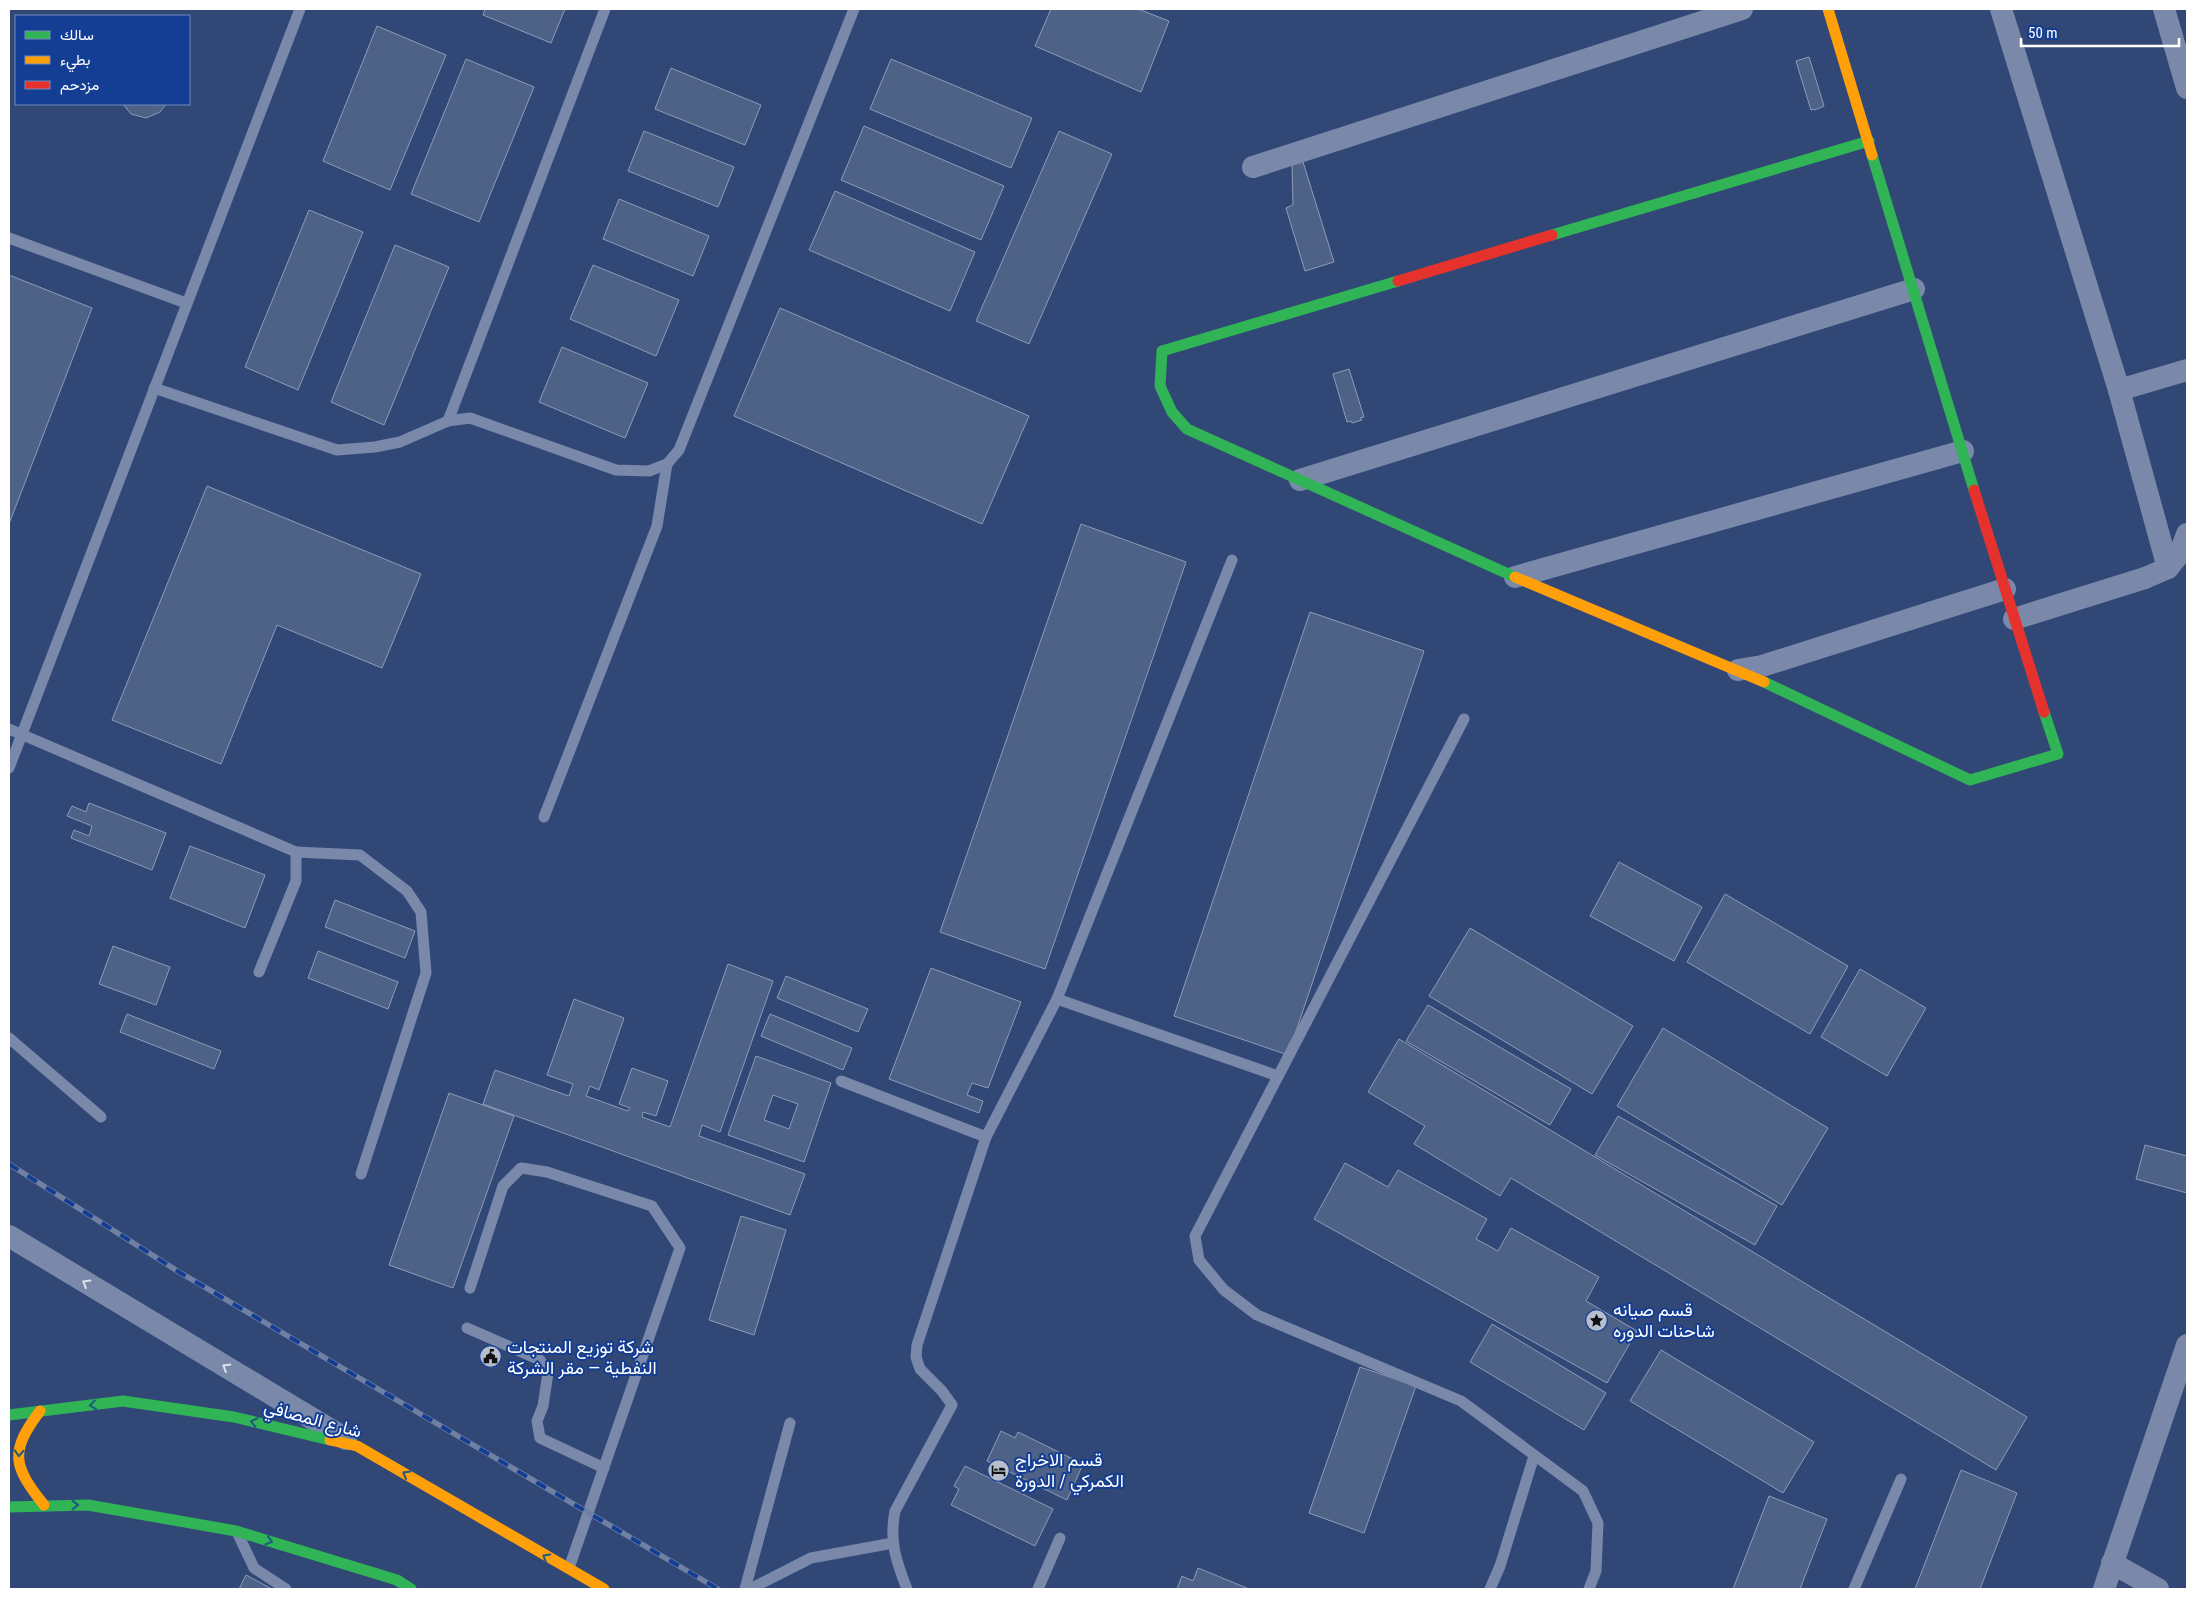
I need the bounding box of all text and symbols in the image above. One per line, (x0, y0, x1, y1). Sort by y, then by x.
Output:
legend (15, 15, 190, 105)
scale bar (2021, 15, 2178, 47)
text: 50 m (2028, 24, 2058, 42)
text: سالك (60, 26, 94, 44)
text: بطيء (60, 51, 90, 73)
text: مزدحم (60, 76, 99, 95)
one-way arrow (83, 1280, 92, 1289)
place label: قسم صيانه شاحنات الدوره (1613, 1299, 1715, 1342)
place icon: قسم صيانه شاحنات الدوره (1585, 1308, 1609, 1332)
place label: شركة توزيع المنتجات النفطية — مقر الشركة (507, 1336, 657, 1379)
public building icon: شركة توزيع المنتجات النفطية — مقر الشركة (479, 1345, 503, 1369)
one-way arrow (222, 1363, 231, 1373)
street label: شارع المصافي (261, 1395, 364, 1446)
one-way arrow (89, 1399, 97, 1410)
one-way arrow (249, 1417, 258, 1428)
one-way arrow (13, 1449, 24, 1457)
place label: قسم الاخراج الكمركي / الدورة (1015, 1449, 1124, 1496)
hotel icon: قسم الاخراج الكمركي / الدورة (987, 1458, 1011, 1482)
one-way arrow (402, 1471, 411, 1481)
one-way arrow (72, 1500, 79, 1510)
one-way arrow (264, 1536, 272, 1546)
one-way arrow (542, 1553, 551, 1563)

